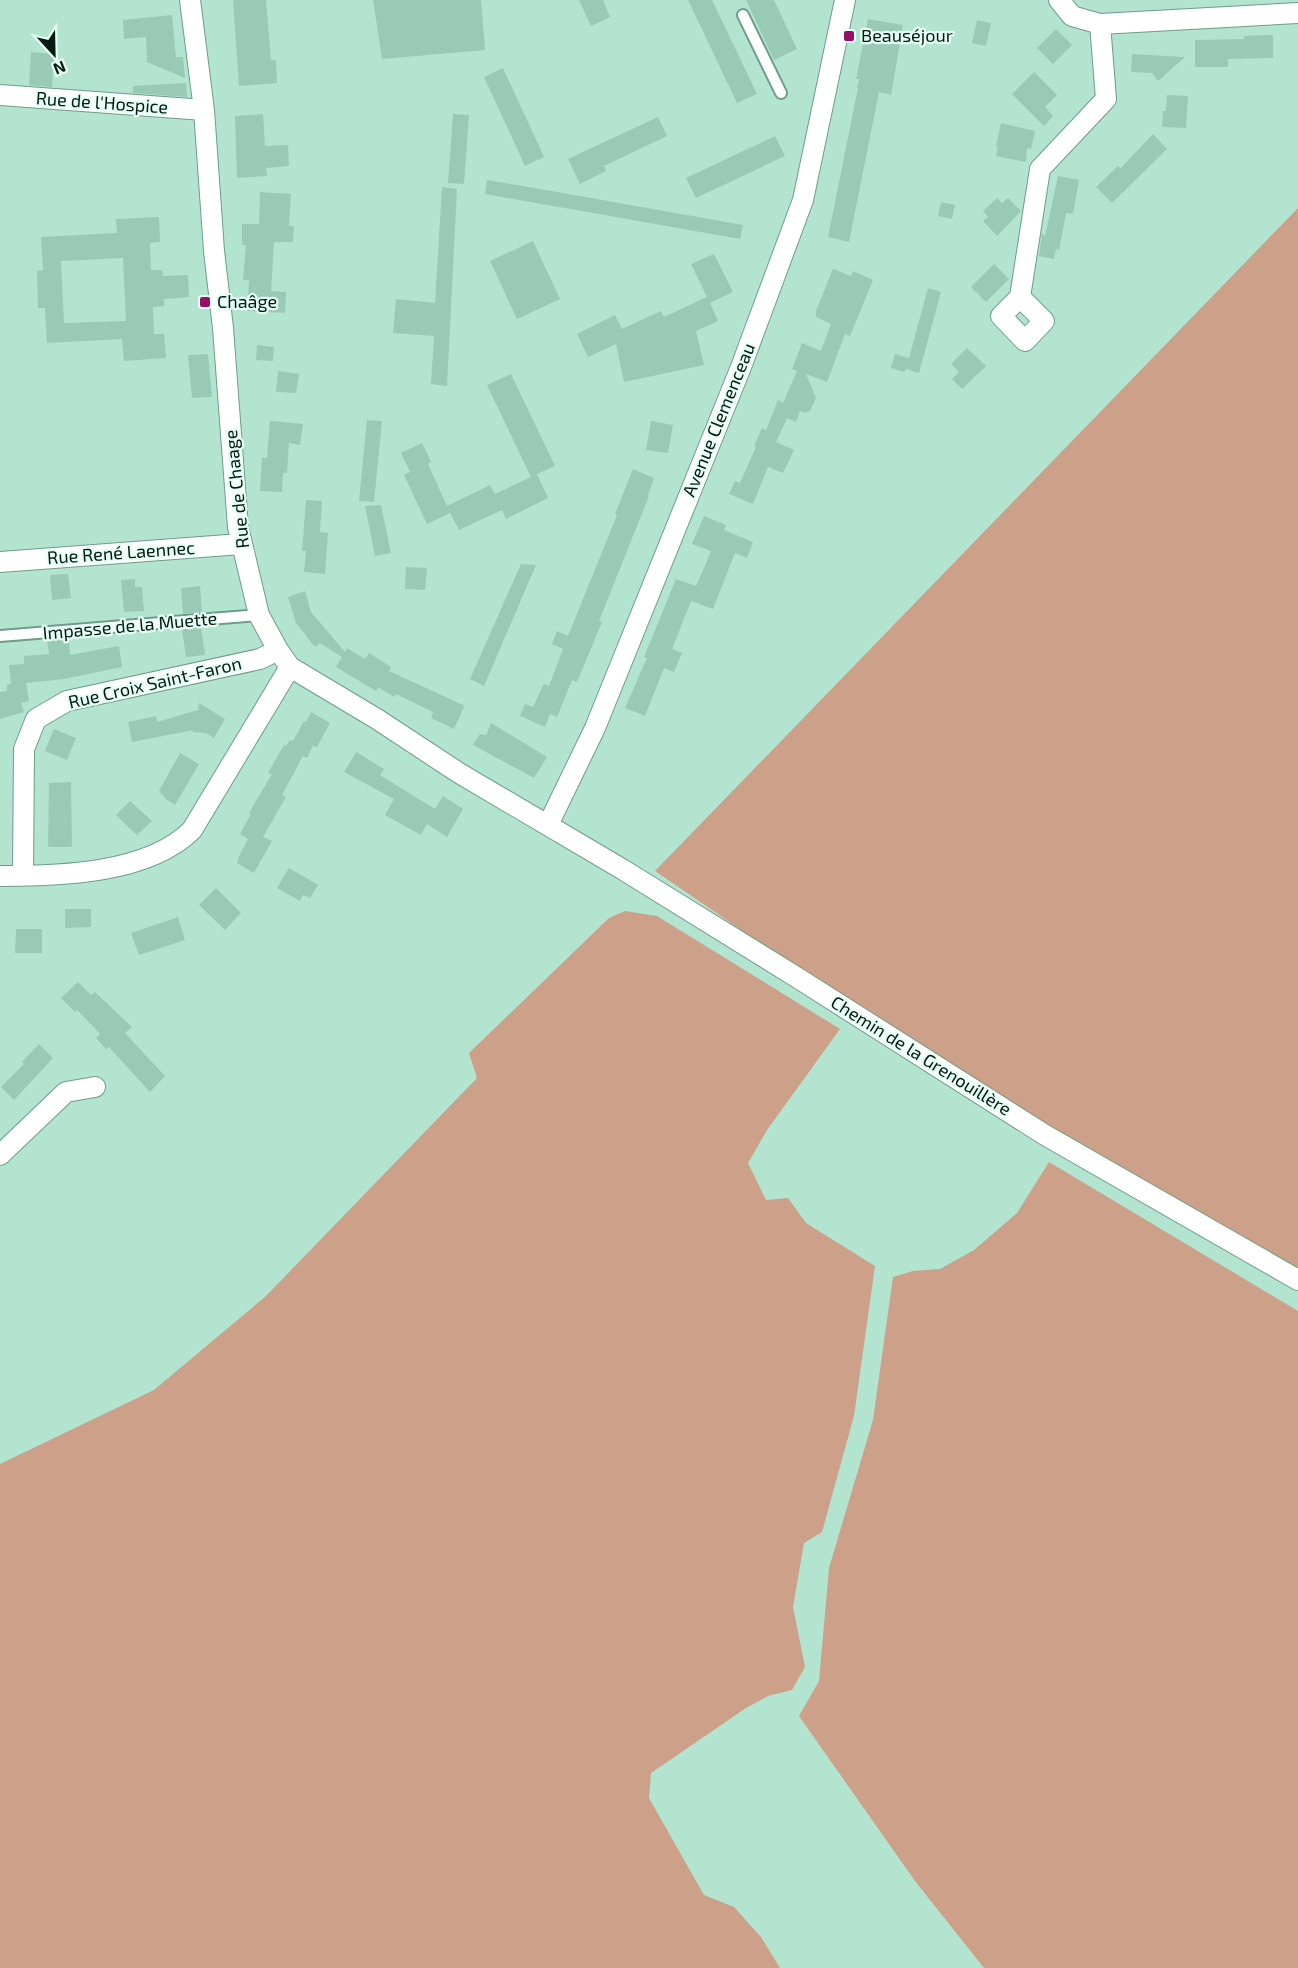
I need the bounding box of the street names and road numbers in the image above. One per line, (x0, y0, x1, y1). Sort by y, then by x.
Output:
street label: Rue de l'Hospice (35, 86, 169, 118)
street label: Avenue Clemenceau (677, 339, 759, 500)
street label: Rue de Chaage (219, 429, 253, 550)
street label: Rue René Laennec (46, 536, 196, 568)
street label: Impasse de la Muette (42, 606, 218, 644)
street label: Rue Croix Saint-Faron (66, 651, 244, 713)
street label: Chemin de la Grenouillère (827, 991, 1016, 1120)

